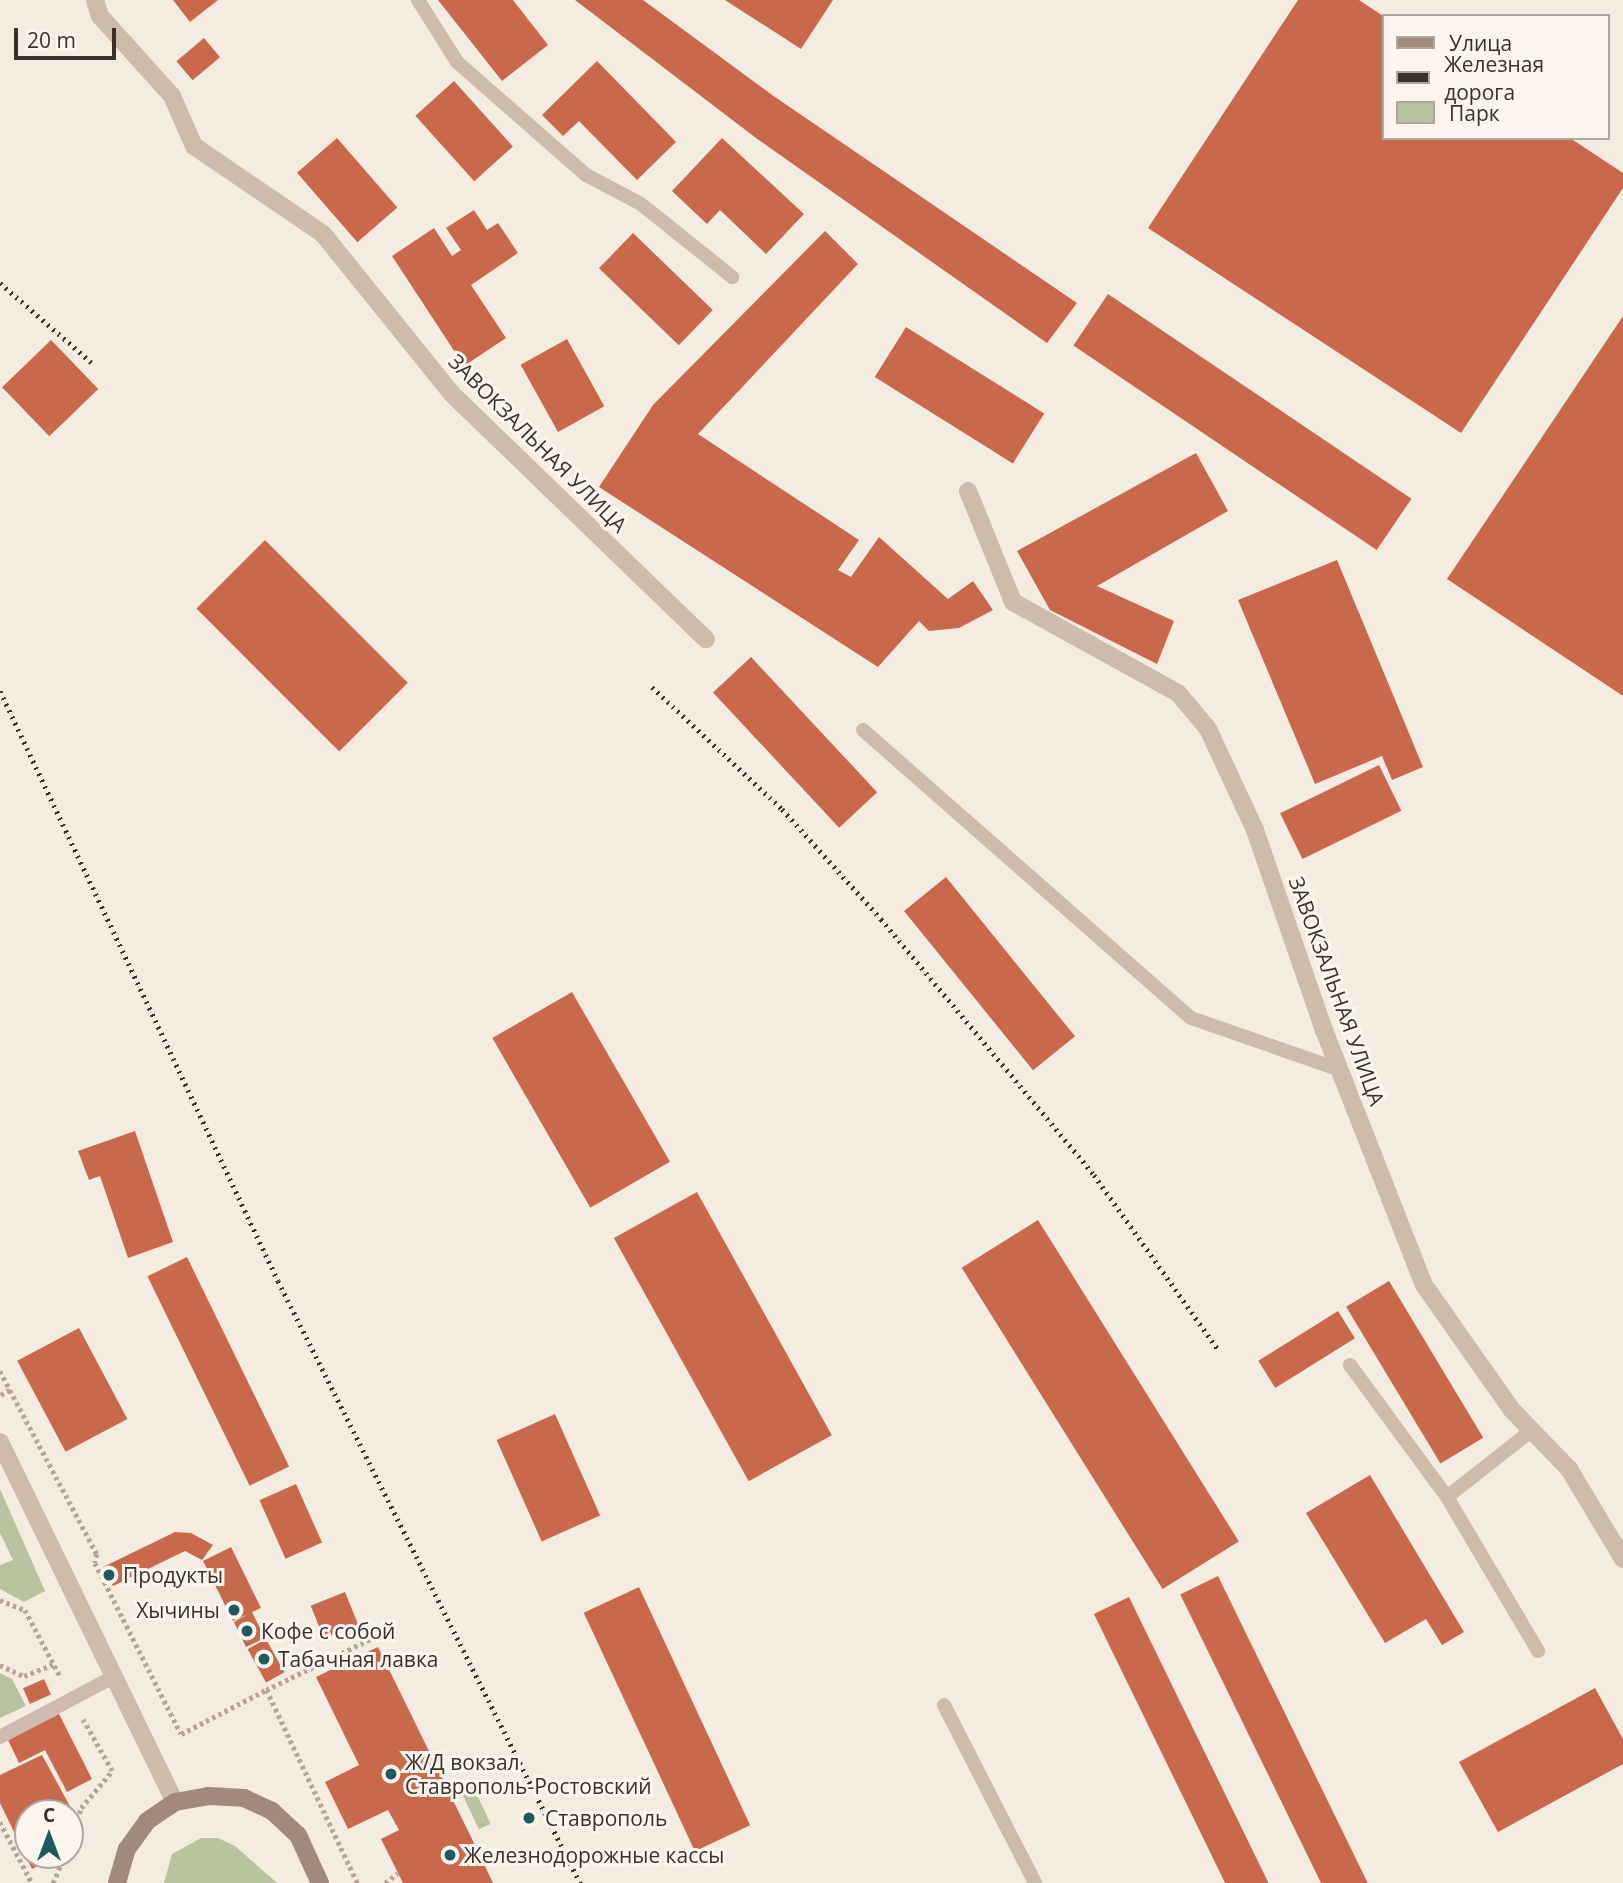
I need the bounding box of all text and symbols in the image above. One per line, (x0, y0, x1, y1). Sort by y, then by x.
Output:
scale bar (18, 14, 119, 58)
legend (1382, 14, 1609, 140)
text: 20 m (27, 26, 76, 54)
text: Улица (1449, 29, 1512, 57)
text: Железная дорога (1444, 50, 1544, 106)
text: Парк (1449, 99, 1500, 127)
street label: ЗАВОКЗАЛЬНАЯ УЛИЦА (444, 349, 632, 537)
street label: ЗАВОКЗАЛЬНАЯ УЛИЦА (1284, 873, 1390, 1109)
place label: Продукты (123, 1562, 223, 1588)
marker: Продукты (101, 1567, 117, 1583)
place label: Хычины (136, 1597, 220, 1623)
marker: Хычины (226, 1602, 242, 1618)
place label: Кофе с собой (261, 1618, 395, 1644)
marker: Кофе с собой (239, 1623, 255, 1639)
place label: Табачная лавка (278, 1646, 438, 1672)
marker: Табачная лавка (256, 1651, 272, 1667)
place label: Ж/Д вокзал Ставрополь-Ростовский (405, 1749, 652, 1799)
marker: Ж/Д вокзал Ставрополь-Ростовский (383, 1766, 399, 1782)
north arrow (14, 1799, 84, 1869)
text: С (43, 1802, 55, 1828)
place label: Ставрополь (545, 1805, 667, 1831)
marker: Ставрополь (519, 1808, 539, 1828)
place label: Железнодорожные кассы (464, 1842, 724, 1868)
marker: Железнодорожные кассы (442, 1847, 458, 1863)

